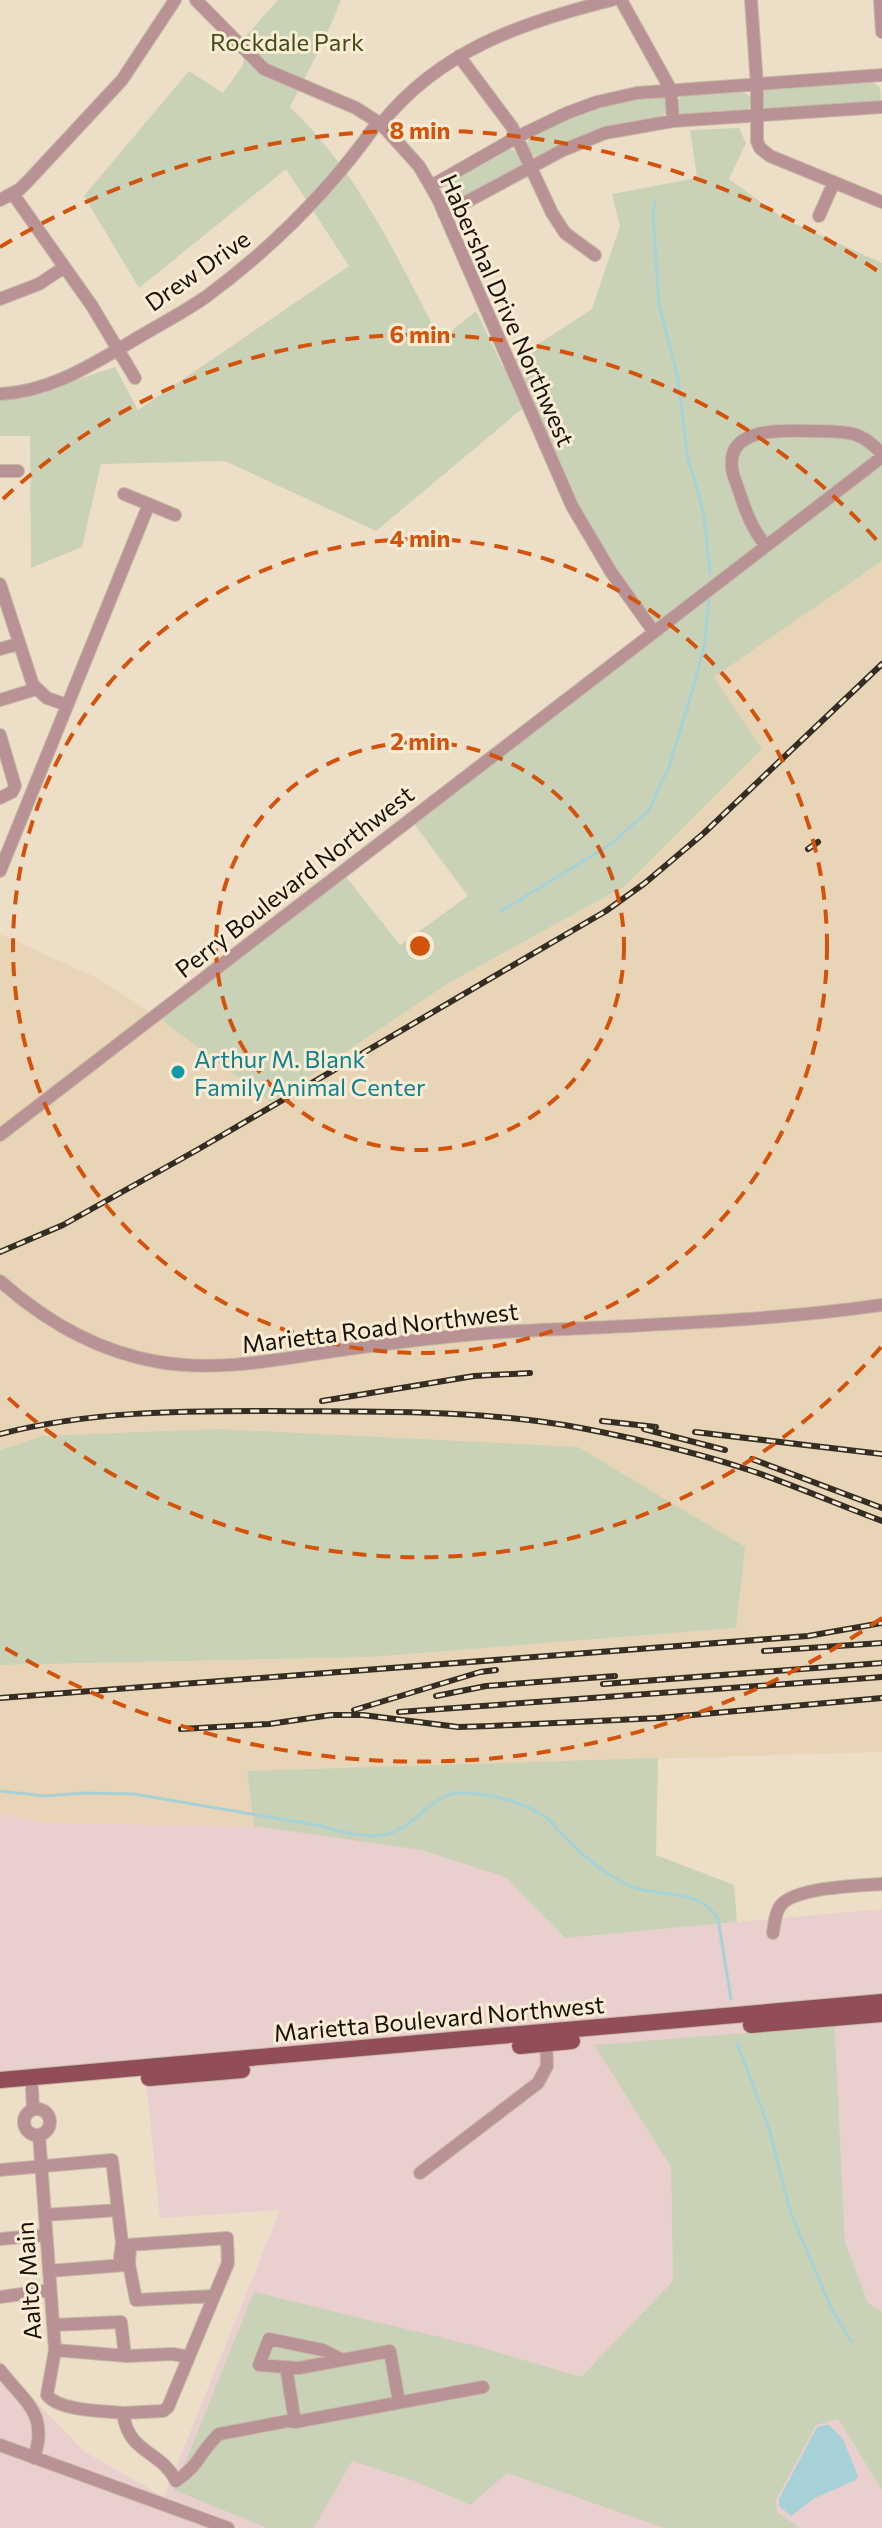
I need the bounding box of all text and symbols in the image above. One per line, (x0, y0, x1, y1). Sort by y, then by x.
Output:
park label: Rockdale Park (210, 27, 364, 56)
text: 8 min (390, 115, 450, 144)
street label: Habershal Drive Northwest (435, 170, 581, 451)
street label: Drew Drive (139, 223, 255, 317)
text: 6 min (390, 319, 450, 348)
text: 4 min (390, 523, 450, 552)
text: 2 min (390, 726, 450, 755)
street label: Perry Boulevard Northwest (169, 779, 419, 983)
centre of rings (406, 932, 434, 960)
place label: Arthur M. Blank Family Animal Center (194, 1044, 426, 1101)
marker: Arthur M. Blank Family Animal Center (169, 1063, 187, 1081)
street label: Marietta Road Northwest (240, 1296, 520, 1358)
street label: Marietta Boulevard Northwest (272, 1989, 606, 2047)
street label: Aalto Main (9, 2221, 47, 2341)

